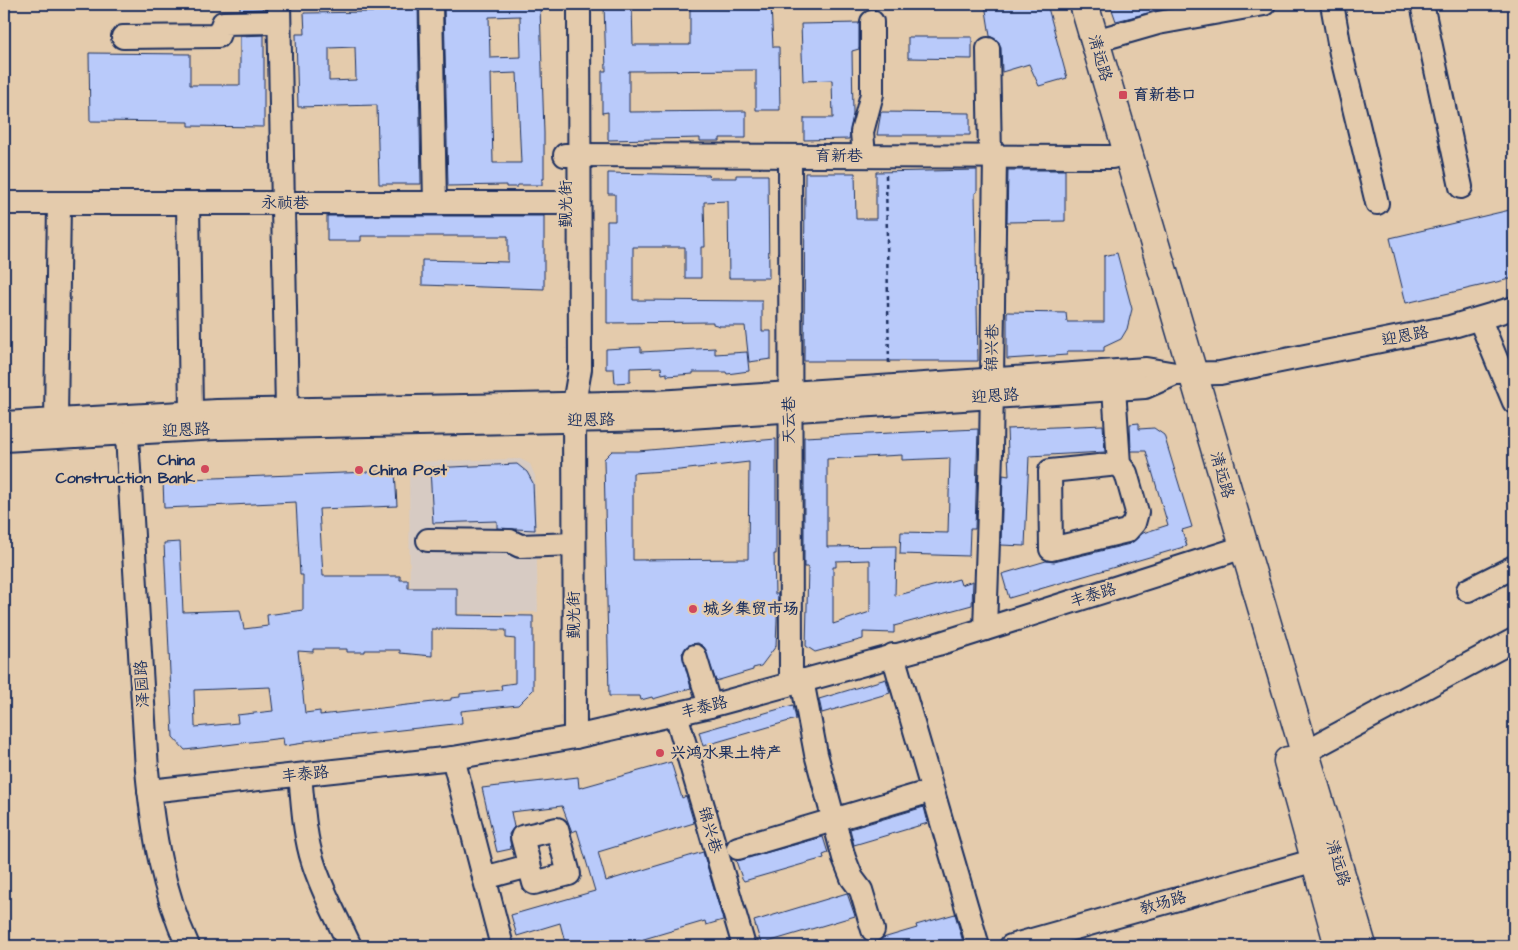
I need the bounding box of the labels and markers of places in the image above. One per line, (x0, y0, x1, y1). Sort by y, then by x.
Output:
place label: 育新巷口 (1133, 84, 1197, 106)
marker: 育新巷口 (1117, 89, 1129, 101)
place label: China Construction Bank (55, 449, 196, 489)
place label: China Post (369, 459, 447, 481)
marker: China Construction Bank (199, 463, 211, 475)
marker: China Post (353, 464, 365, 476)
place label: 城乡集贸市场 (703, 598, 799, 620)
marker: 城乡集贸市场 (687, 603, 699, 615)
place label: 兴鸿水果土特产 (670, 742, 782, 764)
marker: 兴鸿水果土特产 (654, 747, 666, 759)

